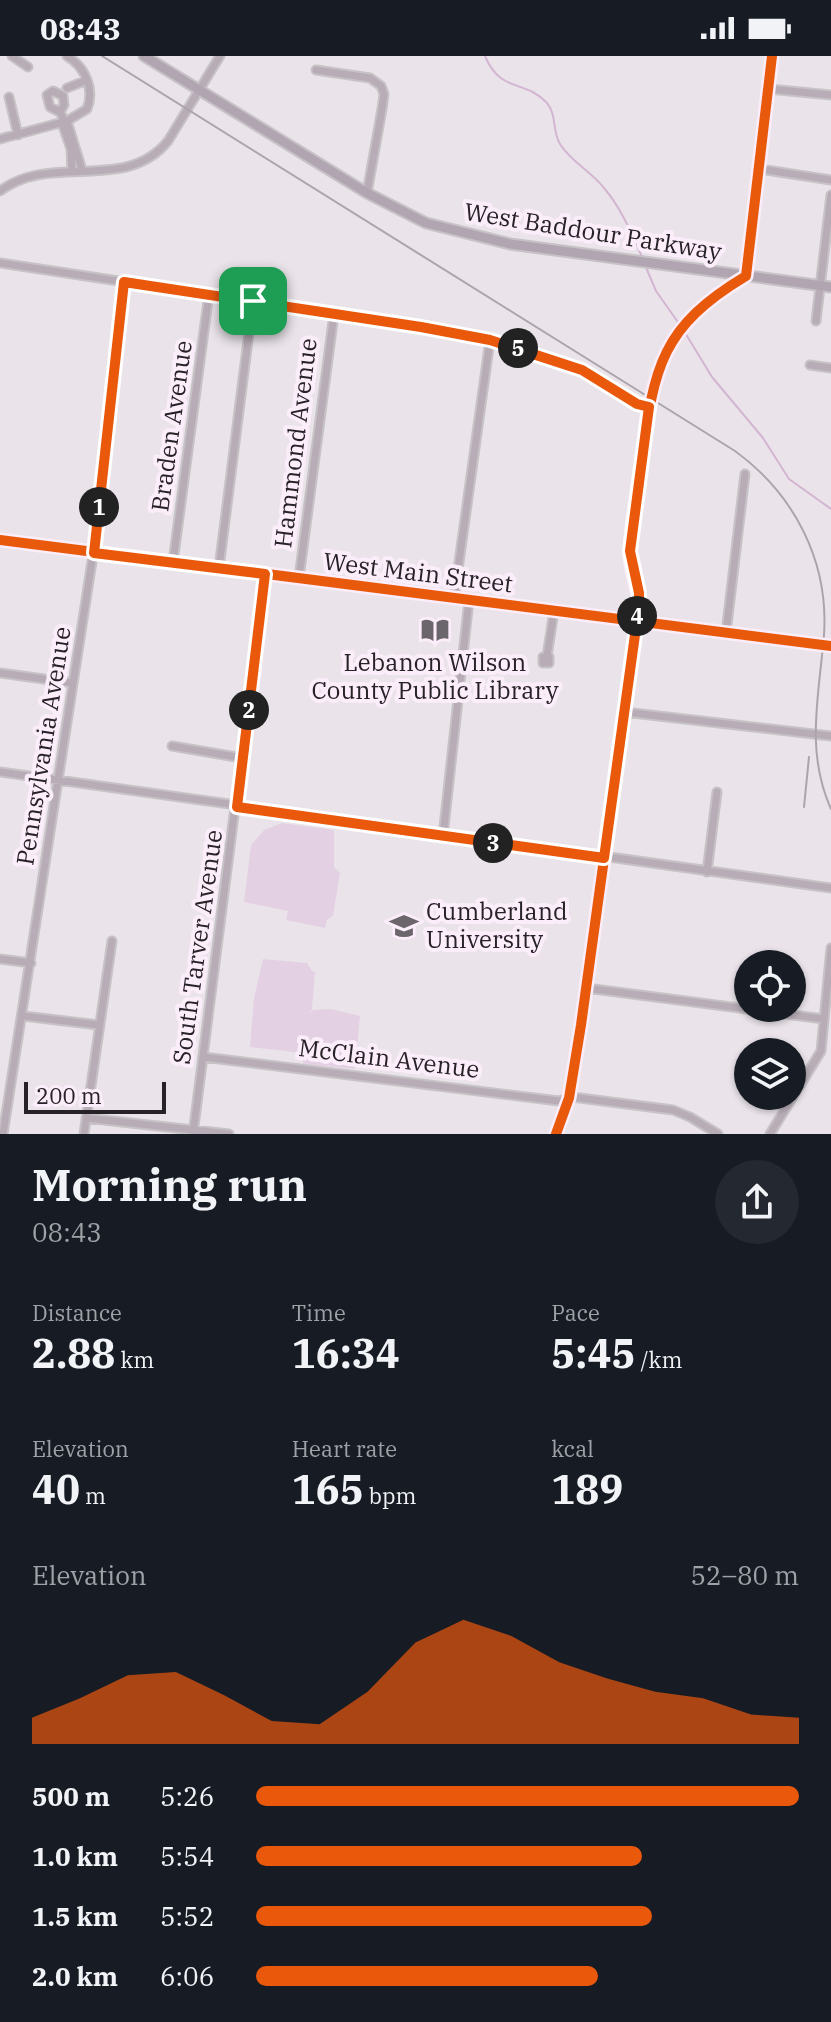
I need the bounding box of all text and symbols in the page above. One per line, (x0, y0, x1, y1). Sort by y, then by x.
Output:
text: 08:43 (40, 9, 121, 48)
street label: West Baddour Parkway (462, 195, 724, 267)
pin (219, 267, 287, 335)
icon: arrive (231, 279, 275, 323)
pin: 5 (498, 328, 538, 368)
text: 5 (511, 333, 525, 362)
street label: Hammond Avenue (266, 336, 324, 550)
street label: Braden Avenue (143, 338, 199, 514)
pin: 1 (79, 487, 119, 527)
text: 1 (92, 492, 106, 521)
street label: West Main Street (322, 545, 515, 599)
pin: 4 (617, 596, 657, 636)
text: 4 (630, 601, 644, 630)
library icon: Lebanon Wilson County Public Library (420, 615, 450, 645)
street label: Pennsylvania Avenue (8, 624, 78, 867)
place label: Lebanon Wilson County Public Library (312, 646, 559, 706)
pin: 2 (229, 690, 269, 730)
text: 2 (242, 695, 256, 724)
pin: 3 (473, 823, 513, 863)
street label: South Tarver Avenue (165, 827, 229, 1066)
text: 3 (486, 828, 500, 857)
place label: Cumberland University (426, 895, 568, 955)
school or university icon: Cumberland University (389, 911, 419, 941)
map controls (734, 950, 806, 1110)
button: locate (734, 950, 806, 1022)
street label: McClain Avenue (297, 1031, 481, 1085)
button: layers (734, 1038, 806, 1110)
scale bar (24, 1078, 166, 1114)
text: 200 m (36, 1081, 102, 1110)
text: Morning run (32, 1156, 307, 1213)
button: share (715, 1160, 799, 1244)
text: 08:43 (32, 1215, 102, 1249)
text: Distance (32, 1298, 122, 1327)
text: Time (292, 1298, 346, 1327)
text: Pace (551, 1298, 600, 1327)
text: 2.88 (32, 1327, 115, 1379)
text: 16:34 (292, 1327, 400, 1379)
text: 5:45 (551, 1327, 635, 1379)
text: km (115, 1345, 154, 1374)
text: /km (635, 1345, 682, 1374)
text: Elevation (32, 1434, 129, 1463)
text: Heart rate (292, 1434, 397, 1463)
text: kcal (551, 1434, 594, 1463)
text: 40 (32, 1463, 80, 1515)
text: 165 (292, 1463, 364, 1515)
text: 189 (551, 1463, 623, 1515)
text: m (80, 1481, 106, 1510)
text: bpm (364, 1481, 416, 1510)
text: Elevation (32, 1558, 147, 1592)
text: 52–80 m (691, 1558, 799, 1592)
text: 500 m (32, 1779, 110, 1813)
text: 5:26 (160, 1779, 214, 1813)
text: 1.0 km (32, 1839, 118, 1873)
text: 5:54 (160, 1839, 214, 1873)
text: 1.5 km (32, 1899, 118, 1933)
text: 5:52 (160, 1899, 214, 1933)
text: 2.0 km (32, 1959, 118, 1993)
text: 6:06 (160, 1959, 214, 1993)

